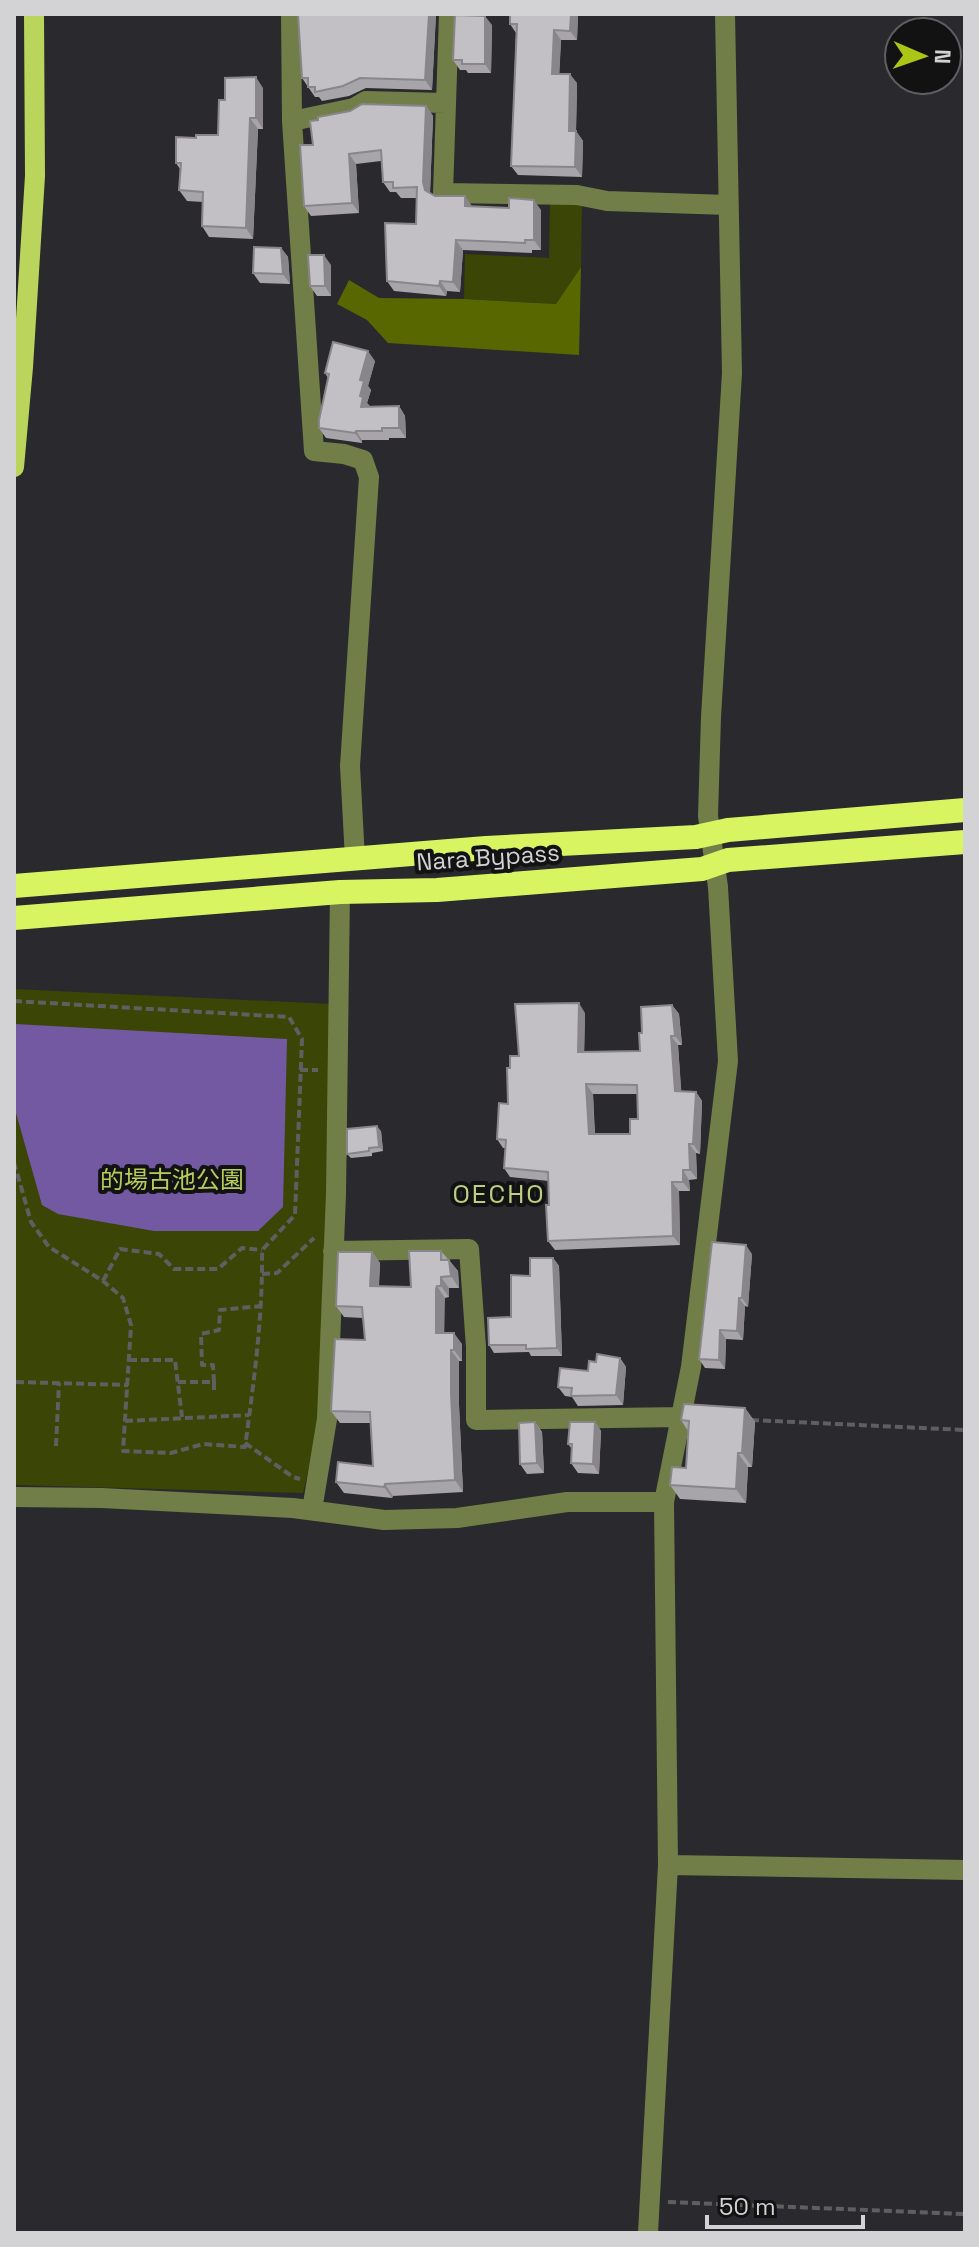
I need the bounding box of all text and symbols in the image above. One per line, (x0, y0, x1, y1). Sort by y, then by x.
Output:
north arrow (883, 16, 963, 96)
text: N (929, 49, 957, 65)
street label: Nara Bypass (415, 837, 561, 877)
park label: 的場古池公園 (100, 1164, 244, 1195)
district label: OECHO (452, 1177, 546, 1211)
scale bar (707, 2179, 863, 2229)
text: 50 m (719, 2191, 776, 2222)

